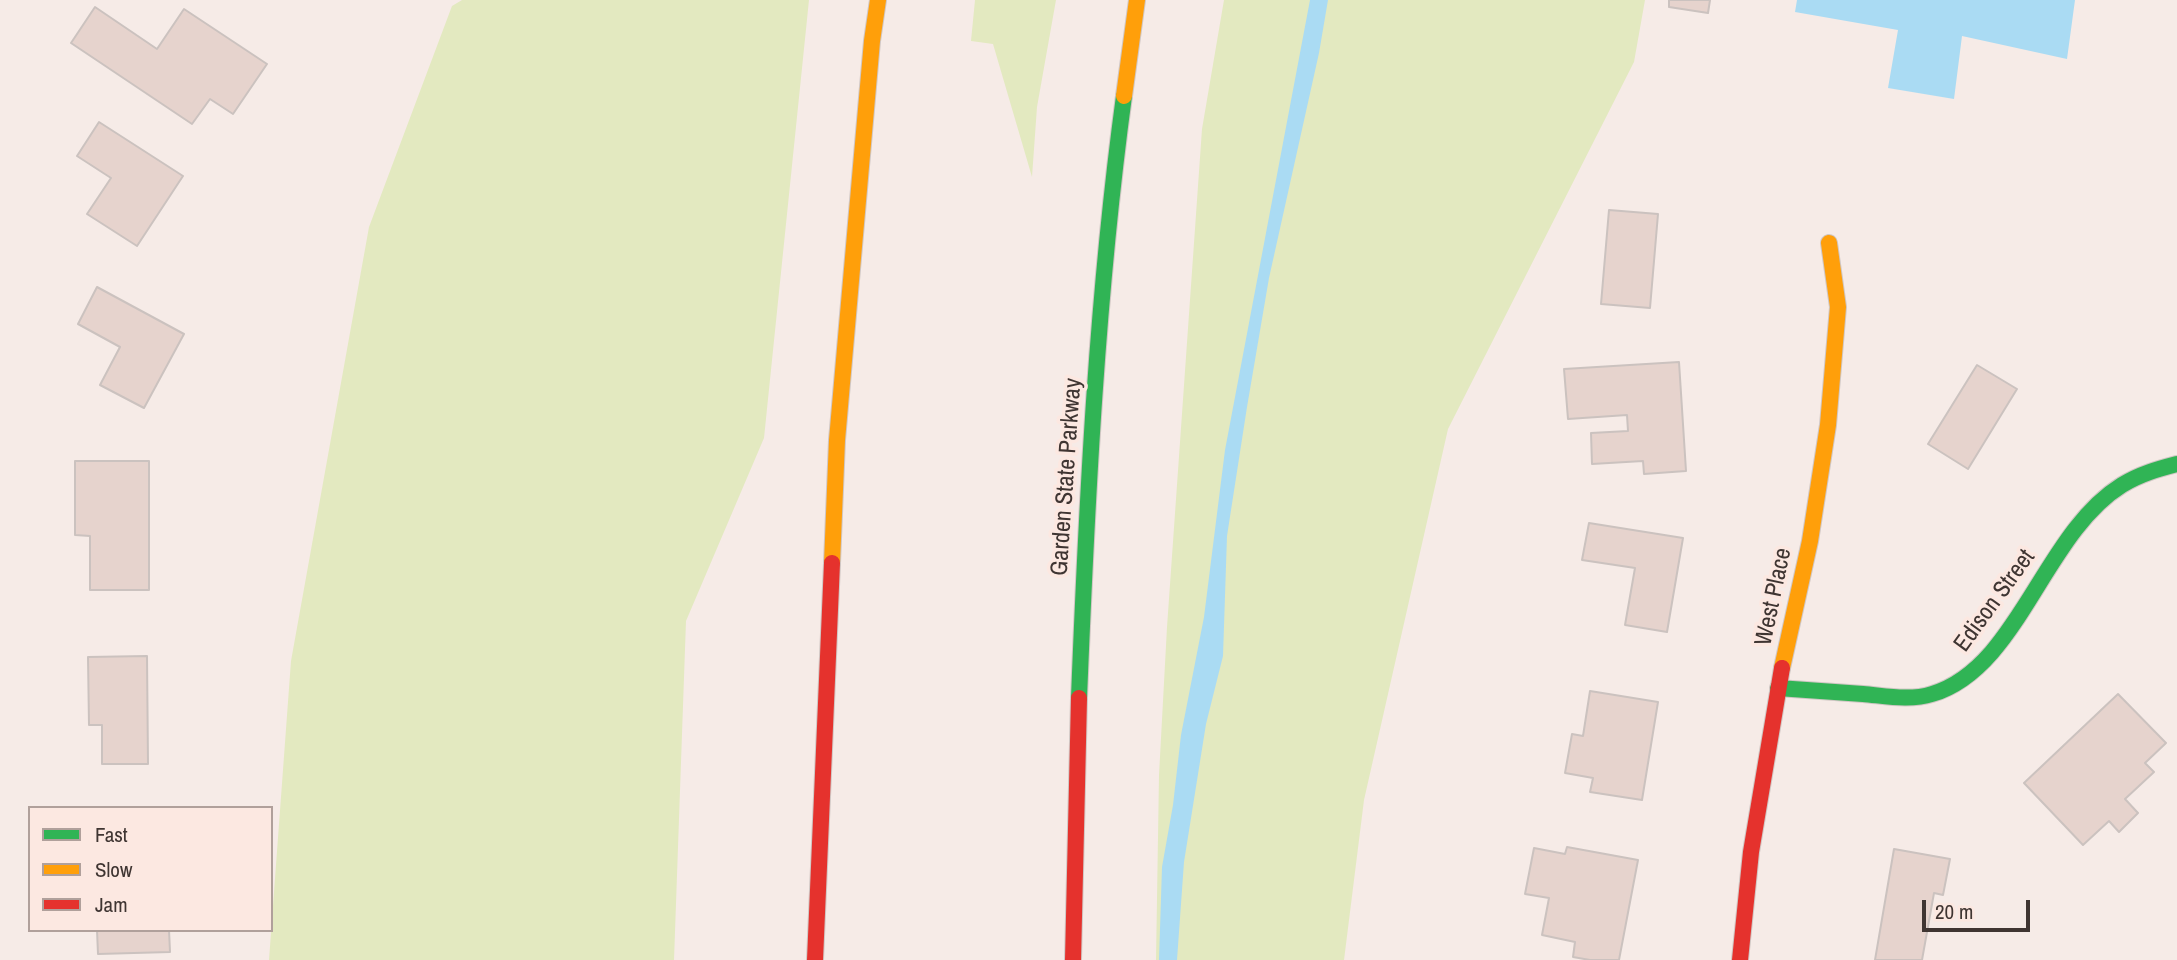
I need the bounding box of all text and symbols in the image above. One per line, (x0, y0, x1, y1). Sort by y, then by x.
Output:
street label: Garden State Parkway (1046, 377, 1088, 577)
street label: Edison Street (1948, 544, 2042, 658)
street label: West Place (1750, 545, 1798, 649)
legend (28, 806, 273, 932)
text: Fast (95, 820, 128, 849)
text: Slow (95, 855, 132, 884)
scale bar (1925, 886, 2034, 930)
text: Jam (95, 890, 128, 919)
text: 20 m (1935, 897, 1973, 926)

